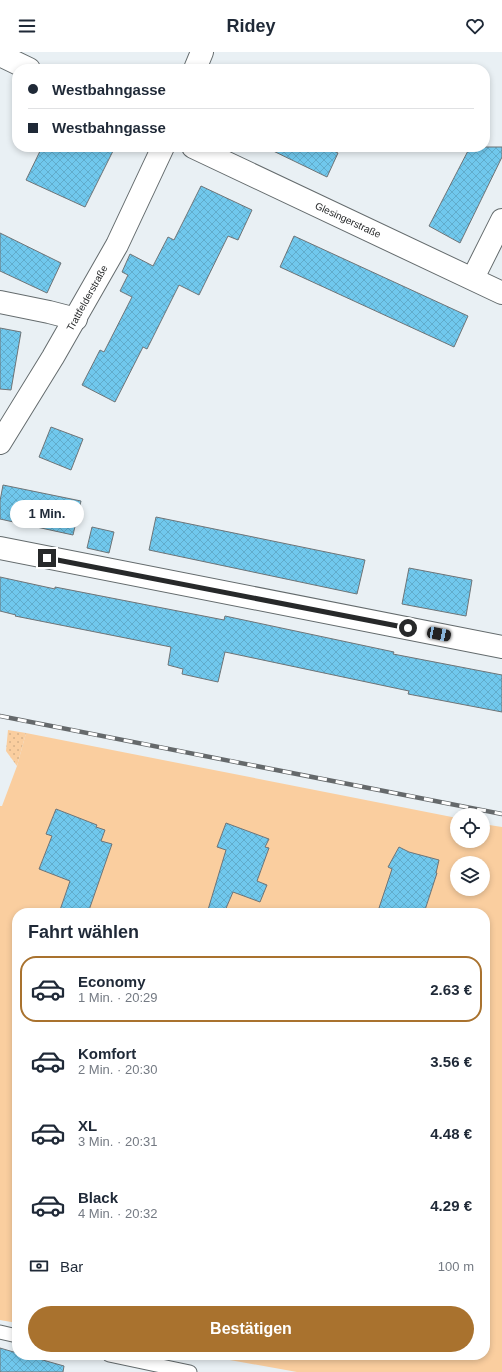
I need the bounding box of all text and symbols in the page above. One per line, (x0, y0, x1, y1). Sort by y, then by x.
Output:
icon: menu (16, 15, 38, 37)
icon: heart (464, 15, 486, 37)
text: Ridey (226, 16, 276, 36)
text: Westbahngasse (52, 81, 166, 98)
text: Westbahngasse (52, 119, 166, 136)
street label: Glesingerstraße (313, 200, 383, 240)
street label: Trattfelderstraße (64, 263, 110, 333)
callout: 1 Min. (10, 500, 84, 528)
text: 1 Min. (29, 506, 65, 521)
route end (38, 549, 56, 567)
route start (399, 619, 417, 637)
car (426, 626, 452, 642)
map controls (450, 808, 490, 896)
button: locate (450, 808, 490, 848)
button: layers (450, 856, 490, 896)
text: Fahrt wählen (28, 922, 139, 942)
icon: car (30, 971, 66, 1007)
text: Economy (78, 973, 146, 990)
text: 2.63 € (430, 981, 472, 998)
text: 1 Min. · 20:29 (78, 990, 158, 1005)
icon: car (30, 1043, 66, 1079)
text: Komfort (78, 1045, 136, 1062)
text: 3.56 € (430, 1053, 472, 1070)
text: 2 Min. · 20:30 (78, 1062, 158, 1077)
icon: car (30, 1115, 66, 1151)
text: XL (78, 1117, 97, 1134)
text: 4.48 € (430, 1125, 472, 1142)
text: 3 Min. · 20:31 (78, 1134, 158, 1149)
icon: car (30, 1187, 66, 1223)
text: Black (78, 1189, 118, 1206)
text: 4.29 € (430, 1197, 472, 1214)
text: 4 Min. · 20:32 (78, 1206, 158, 1221)
icon: cash (28, 1255, 50, 1277)
text: Bar (60, 1258, 83, 1275)
text: 100 m (438, 1259, 474, 1274)
button: Bestätigen (28, 1306, 474, 1352)

